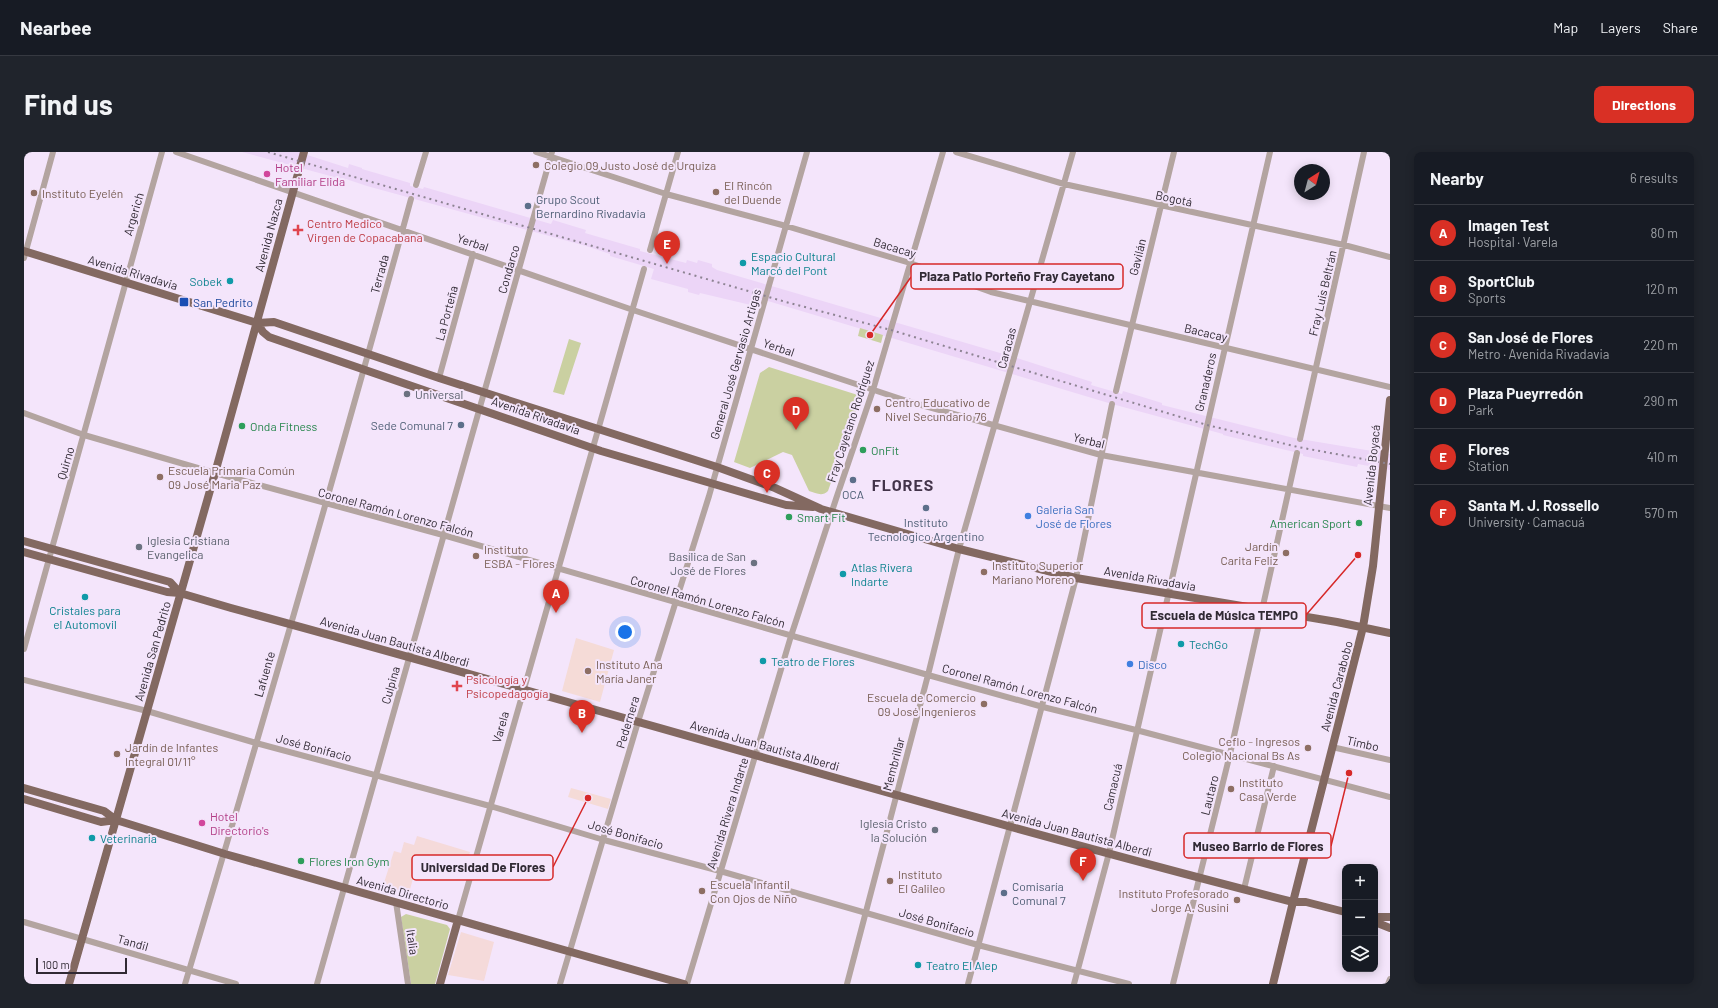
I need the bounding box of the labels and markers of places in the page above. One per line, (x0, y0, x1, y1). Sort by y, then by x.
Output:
place label: Colegio 09 Justo José de Urquiza (544, 158, 716, 172)
place label: Hotel Familiar Elida (275, 160, 345, 188)
marker: Colegio 09 Justo José de Urquiza (531, 160, 541, 170)
marker: Hotel Familiar Elida (262, 169, 272, 179)
place label: El Rincón del Duende (724, 178, 782, 206)
place label: Instituto Eyelén (42, 186, 123, 200)
marker: El Rincón del Duende (711, 187, 721, 197)
marker: Instituto Eyelén (29, 188, 39, 198)
place label: Grupo Scout Bernardino Rivadavia (536, 192, 646, 220)
marker: Grupo Scout Bernardino Rivadavia (523, 201, 533, 211)
place label: Centro Medico Virgen de Copacabana (307, 216, 423, 244)
marker: Centro Medico Virgen de Copacabana (292, 224, 304, 236)
pin: E (654, 231, 680, 264)
place label: Espacio Cultural Marcó del Pont (751, 249, 836, 277)
marker: Espacio Cultural Marcó del Pont (738, 258, 748, 268)
callout: Plaza Patio Porteño Fray Cayetano (911, 264, 1123, 289)
place label: Sobek (190, 274, 222, 288)
marker: Sobek (225, 276, 235, 286)
place label: San Pedrito (193, 295, 253, 309)
marker: San Pedrito (178, 296, 190, 308)
place label: Universal (415, 387, 463, 401)
marker: Universal (402, 389, 412, 399)
place label: Centro Educativo de Nivel Secundario 76 (885, 395, 990, 423)
pin: D (783, 397, 809, 430)
marker: Centro Educativo de Nivel Secundario 76 (872, 404, 882, 414)
place label: Sede Comunal 7 (371, 418, 453, 432)
place label: Onda Fitness (250, 419, 317, 433)
marker: Sede Comunal 7 (456, 420, 466, 430)
marker: Onda Fitness (237, 421, 247, 431)
place label: OnFit (871, 443, 899, 457)
marker: OnFit (858, 445, 868, 455)
pin: C (754, 460, 780, 493)
place label: Escuela Primaria Común 09 José Maria Paz (168, 463, 295, 491)
marker: Escuela Primaria Común 09 José Maria Paz (155, 472, 165, 482)
marker: OCA (848, 475, 858, 485)
place label: OCA (842, 487, 864, 501)
place label: Galeria San José de Flores (1036, 502, 1112, 530)
marker: Instituto Tecnologico Argentino (921, 503, 931, 513)
place label: Smart Fit (797, 510, 846, 524)
marker: Galeria San José de Flores (1023, 511, 1033, 521)
marker: Smart Fit (784, 512, 794, 522)
place label: Instituto Tecnologico Argentino (868, 515, 984, 543)
place label: American Sport (1270, 516, 1351, 530)
marker: American Sport (1354, 518, 1364, 528)
place label: Iglesia Cristiana Evangelica (147, 533, 230, 561)
place label: Jardín Carita Feliz (1220, 539, 1278, 567)
marker: Iglesia Cristiana Evangelica (134, 542, 144, 552)
place label: Instituto ESBA - Flores (484, 542, 555, 570)
marker: Jardín Carita Feliz (1281, 548, 1291, 558)
place label: Basílica de San José de Flores (669, 549, 746, 577)
marker: Instituto ESBA - Flores (471, 551, 481, 561)
marker: Basílica de San José de Flores (749, 558, 759, 568)
place label: Instituto Superior Mariano Moreno (992, 558, 1084, 586)
place label: Atlas Rivera Indarte (851, 560, 912, 588)
marker: Instituto Superior Mariano Moreno (979, 567, 989, 577)
marker: Atlas Rivera Indarte (838, 569, 848, 579)
pin: A (543, 580, 569, 613)
marker: Cristales para el Automovil (80, 592, 90, 602)
place label: Cristales para el Automovil (49, 603, 121, 631)
callout: Escuela de Música TEMPO (1142, 603, 1306, 628)
place label: TechGo (1189, 637, 1228, 651)
marker: TechGo (1176, 639, 1186, 649)
place label: Teatro de Flores (771, 654, 855, 668)
marker: Teatro de Flores (758, 656, 768, 666)
place label: Instituto Ana María Janer (596, 657, 663, 685)
place label: Disco (1138, 657, 1167, 671)
marker: Disco (1125, 659, 1135, 669)
marker: Instituto Ana María Janer (583, 666, 593, 676)
place label: Psicología y Psicopedagogía (466, 672, 548, 700)
marker: Psicología y Psicopedagogía (451, 680, 463, 692)
place label: Escuela de Comercio 09 José Ingenieros (867, 690, 976, 718)
marker: Escuela de Comercio 09 José Ingenieros (979, 699, 989, 709)
pin: B (569, 700, 595, 733)
place label: Ceflo - Ingresos Colegio Nacional Bs As (1182, 734, 1300, 762)
place label: Jardín de Infantes Integral 01/11° (125, 740, 218, 768)
marker: Ceflo - Ingresos Colegio Nacional Bs As (1303, 743, 1313, 753)
marker: Jardín de Infantes Integral 01/11° (112, 749, 122, 759)
place label: Instituto Casa Verde (1239, 775, 1297, 803)
marker: Instituto Casa Verde (1226, 784, 1236, 794)
place label: Hotel Directorio's (210, 809, 269, 837)
place label: Iglesia Cristo la Solución (860, 816, 927, 844)
marker: Hotel Directorio's (197, 818, 207, 828)
marker: Iglesia Cristo la Solución (930, 825, 940, 835)
place label: Veterinaria (100, 831, 157, 845)
marker: Veterinaria (87, 833, 97, 843)
callout: Museo Barrio de Flores (1184, 833, 1331, 858)
pin: F (1070, 848, 1096, 881)
place label: Flores Iron Gym (309, 854, 390, 868)
callout: Universidad De Flores (412, 855, 553, 880)
marker: Flores Iron Gym (296, 856, 306, 866)
place label: Instituto El Galileo (898, 867, 945, 895)
marker: Instituto El Galileo (885, 876, 895, 886)
place label: Escuela Infantil Con Ojos de Niño (710, 877, 797, 905)
place label: Comisaría Comunal 7 (1012, 879, 1066, 907)
marker: Escuela Infantil Con Ojos de Niño (697, 886, 707, 896)
place label: Instituto Profesorado Jorge A. Susini (1119, 886, 1229, 914)
marker: Comisaría Comunal 7 (999, 888, 1009, 898)
marker: Instituto Profesorado Jorge A. Susini (1232, 895, 1242, 905)
place label: Teatro El Alep (926, 958, 998, 972)
marker: Teatro El Alep (913, 960, 923, 970)

